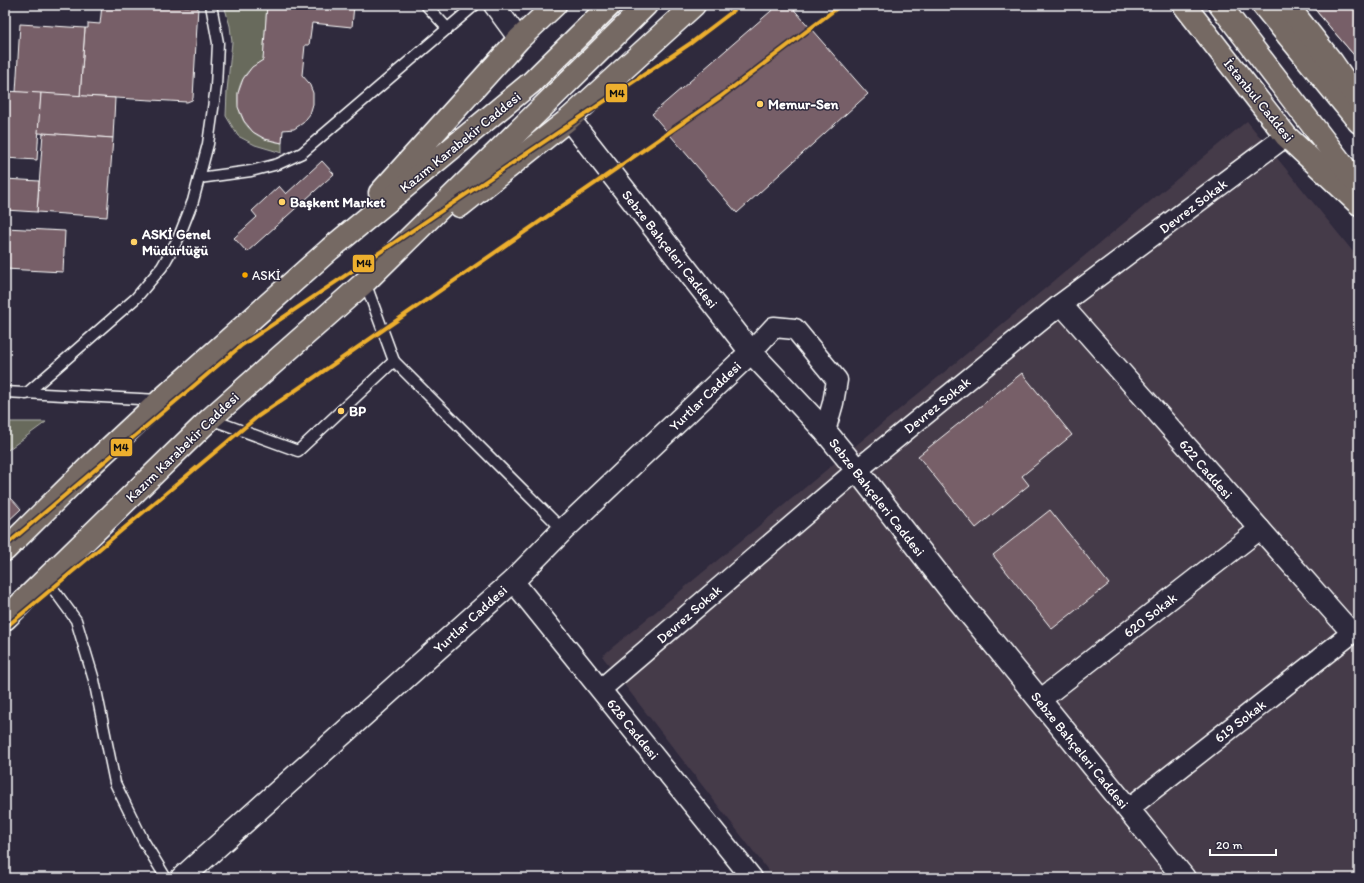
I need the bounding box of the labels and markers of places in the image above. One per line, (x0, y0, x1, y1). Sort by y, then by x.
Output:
place label: Memur-Sen (768, 96, 839, 113)
marker: Memur-Sen (755, 99, 765, 109)
place label: Başkent Market (290, 194, 386, 211)
marker: Başkent Market (277, 197, 287, 207)
place label: ASKİ Genel Müdürlüğü (141, 226, 212, 259)
marker: ASKİ Genel Müdürlüğü (129, 237, 139, 247)
place label: ASKİ (252, 268, 281, 283)
marker: ASKİ (240, 270, 250, 280)
place label: BP (349, 403, 366, 420)
marker: BP (336, 406, 346, 416)

